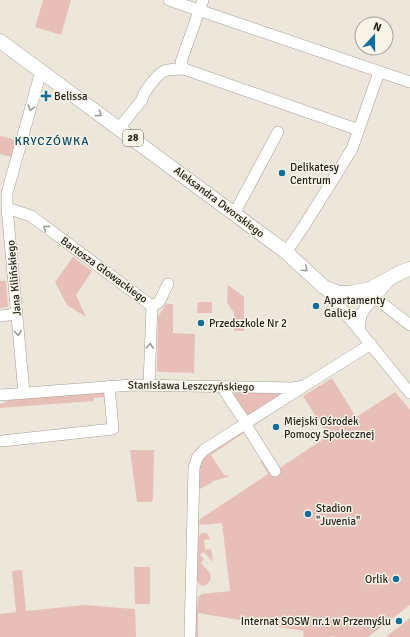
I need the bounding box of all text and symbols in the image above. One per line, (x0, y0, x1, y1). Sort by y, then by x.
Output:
north arrow (354, 16, 394, 56)
text: N (372, 20, 383, 35)
place label: Belissa (54, 90, 88, 103)
marker: Belissa (41, 91, 51, 101)
one-way arrow (27, 105, 35, 111)
one-way arrow (95, 109, 102, 116)
road number: 28 (123, 130, 143, 146)
district label: KRYCZÓWKA (14, 134, 90, 149)
place label: Delikatesy Centrum (290, 161, 340, 187)
street label: Aleksandra Dworskiego (171, 164, 267, 240)
marker: Delikatesy Centrum (277, 168, 287, 178)
one-way arrow (43, 225, 50, 233)
street label: Bartosza Głowackiego (58, 234, 150, 306)
street label: Jana Kilińskiego (4, 239, 24, 317)
one-way arrow (301, 265, 308, 272)
place label: Apartamenty Galicja (324, 294, 386, 320)
marker: Apartamenty Galicja (311, 301, 321, 311)
place label: Przedszkole Nr 2 (209, 317, 287, 330)
marker: Przedszkole Nr 2 (196, 318, 206, 328)
one-way arrow (14, 330, 23, 336)
one-way arrow (146, 343, 154, 349)
street label: Stanisława Leszczyńskiego (128, 378, 255, 394)
place label: Miejski Ośrodek Pomocy Społecznej (284, 415, 374, 441)
marker: Miejski Ośrodek Pomocy Społecznej (271, 422, 281, 432)
place label: Stadion "Juvenia" (316, 502, 360, 528)
marker: Stadion "Juvenia" (303, 509, 313, 519)
place label: Orlik (365, 573, 388, 586)
marker: Orlik (391, 574, 401, 584)
place label: Internat SOSW nr.1 w Przemyślu (241, 615, 391, 628)
marker: Internat SOSW nr.1 w Przemyślu (394, 616, 404, 626)

